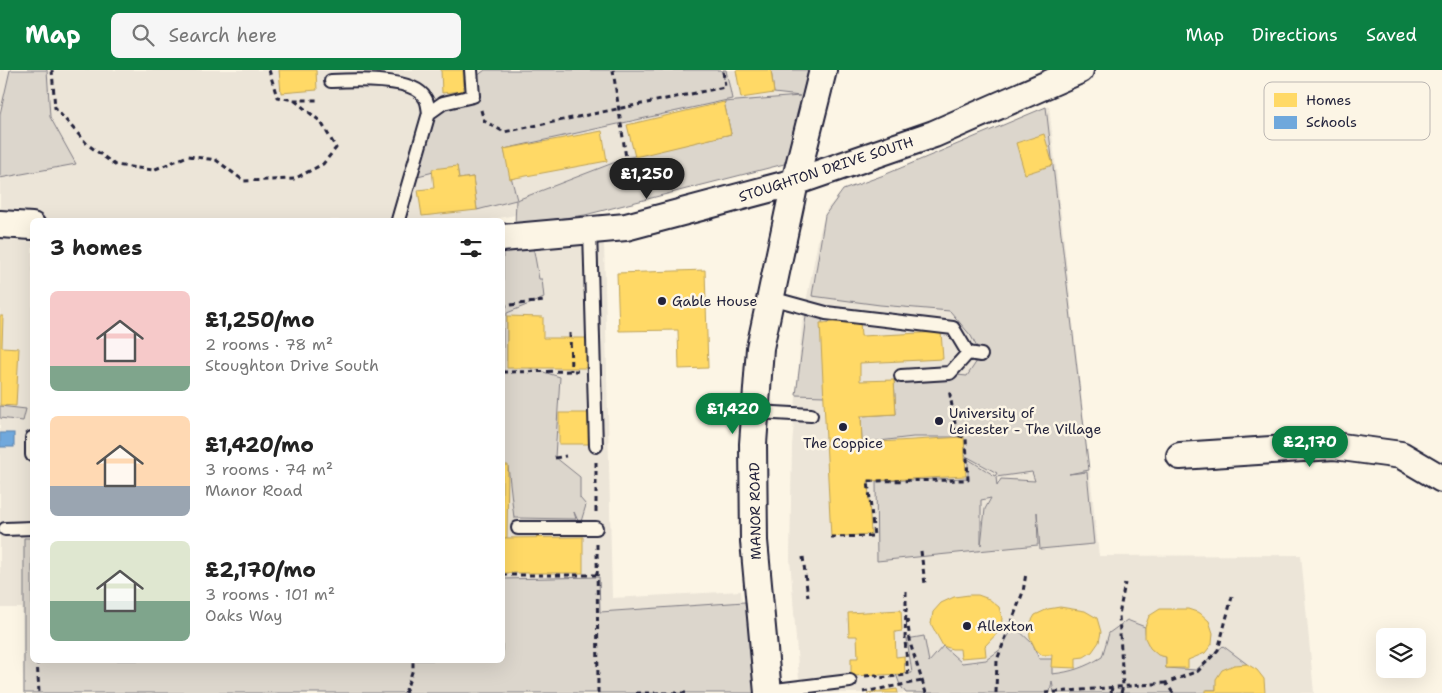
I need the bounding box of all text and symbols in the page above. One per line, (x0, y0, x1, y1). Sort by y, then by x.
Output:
search box (111, 13, 461, 58)
text: Map (25, 19, 81, 51)
icon: search (129, 21, 157, 49)
text: Search here (169, 23, 277, 48)
text: Map (1186, 23, 1224, 47)
text: Directions (1252, 23, 1338, 47)
text: Saved (1366, 23, 1417, 47)
legend (1264, 82, 1430, 140)
text: Homes (1306, 91, 1351, 109)
text: Schools (1306, 113, 1357, 131)
street label: STOUGHTON DRIVE SOUTH (736, 132, 916, 206)
pin: £1,250 (606, 158, 688, 200)
text: £1,250 (620, 163, 674, 184)
text: 3 homes (50, 234, 142, 262)
icon: filters (457, 234, 485, 262)
place label: Gable House (672, 292, 757, 310)
marker: Gable House (656, 295, 668, 307)
text: £1,250/mo (205, 306, 315, 334)
icon: home (90, 311, 150, 371)
text: 2 rooms · 78 m² (205, 334, 333, 355)
text: Stoughton Drive South (205, 355, 379, 376)
pin: £1,420 (692, 392, 774, 435)
text: £1,420 (707, 398, 759, 419)
place label: University of Leicester - The Village (949, 404, 1101, 438)
marker: University of Leicester - The Village (933, 415, 945, 427)
marker: The Coppice (837, 421, 849, 433)
pin: £2,170 (1269, 426, 1351, 468)
text: £1,420/mo (205, 431, 314, 459)
text: £2,170 (1283, 431, 1337, 452)
place label: The Coppice (803, 434, 883, 452)
icon: home (90, 436, 150, 496)
text: 3 rooms · 74 m² (205, 459, 333, 480)
street label: MANOR ROAD (745, 462, 765, 560)
text: Manor Road (205, 480, 303, 501)
text: £2,170/mo (205, 556, 316, 584)
icon: home (90, 561, 150, 621)
text: 3 rooms · 101 m² (205, 584, 335, 605)
text: Oaks Way (205, 605, 282, 626)
place label: Allexton (977, 617, 1034, 635)
marker: Allexton (961, 620, 973, 632)
map controls (1376, 628, 1426, 678)
button: layers (1376, 628, 1426, 678)

